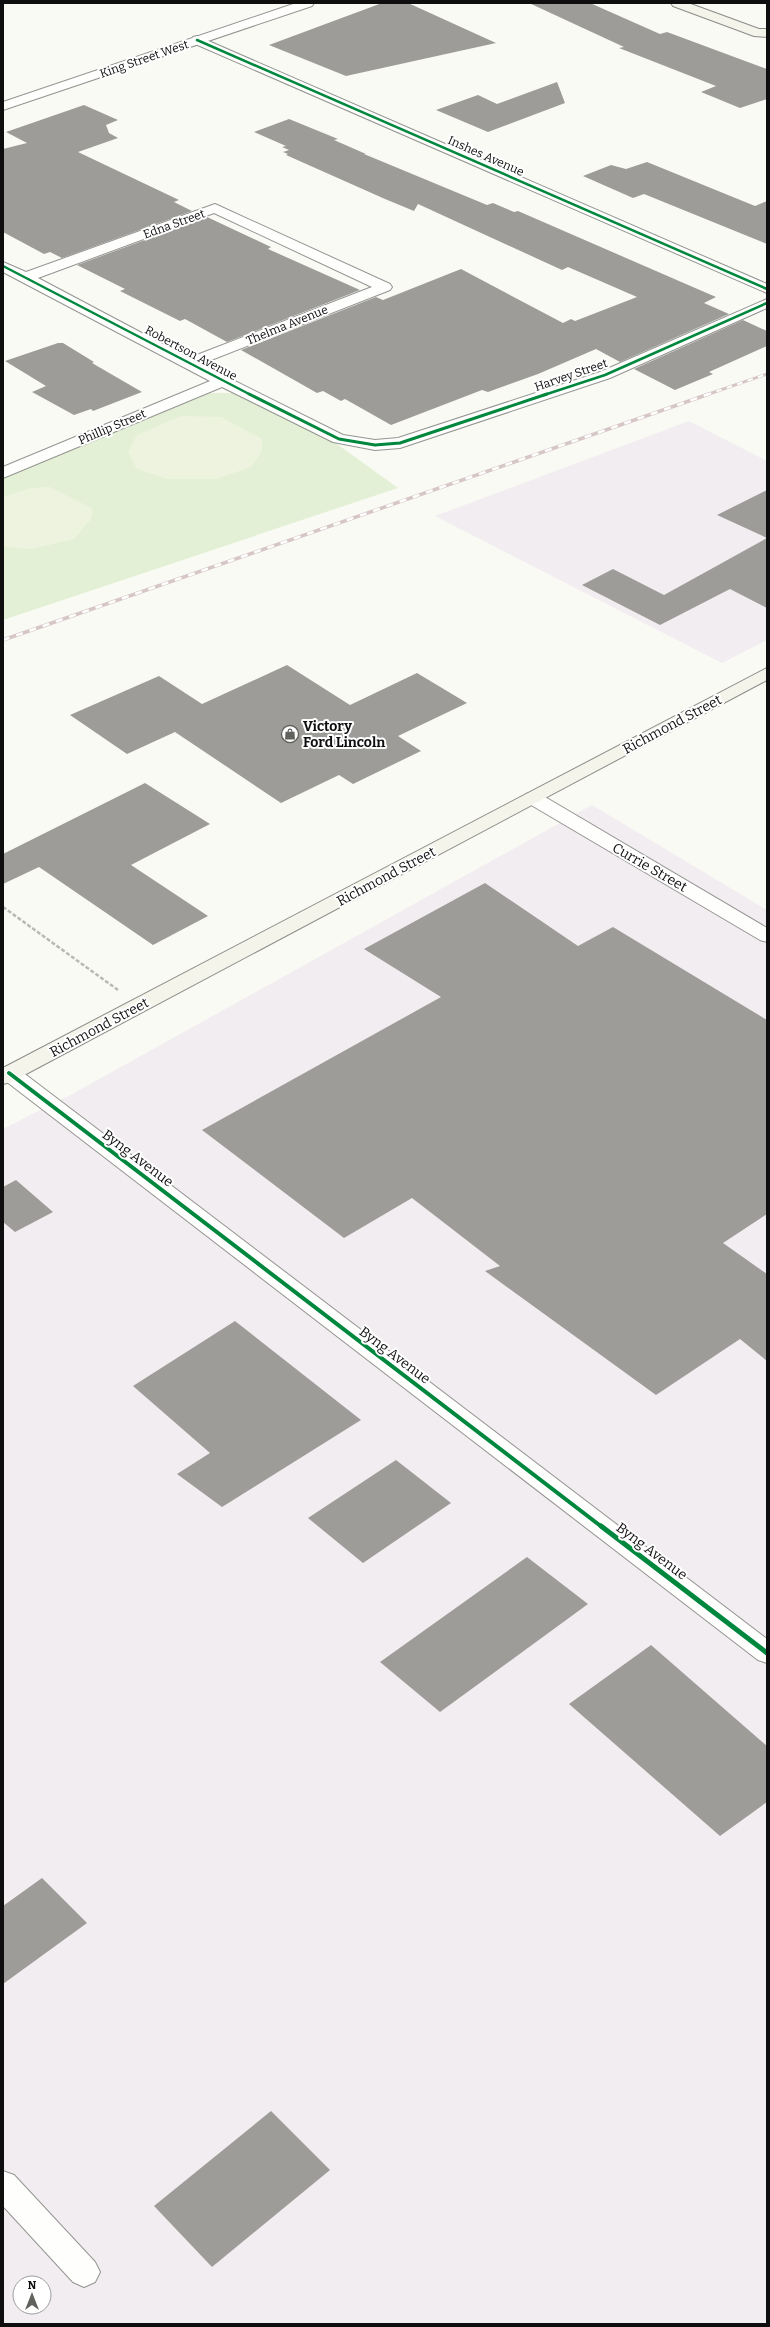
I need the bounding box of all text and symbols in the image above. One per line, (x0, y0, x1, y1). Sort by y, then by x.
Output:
street label: King Street West (98, 37, 191, 81)
street label: Inshes Avenue (446, 133, 526, 179)
street label: Edna Street (141, 206, 207, 242)
street label: Thelma Avenue (244, 302, 330, 348)
street label: Robertson Avenue (143, 323, 239, 383)
street label: Harvey Street (533, 356, 610, 394)
street label: Phillip Street (76, 406, 148, 448)
street label: Richmond Street (620, 691, 725, 758)
place label: Victory Ford Lincoln (303, 718, 385, 751)
shop icon: Victory Ford Lincoln (280, 724, 300, 744)
street label: Currie Street (609, 839, 690, 896)
street label: Richmond Street (334, 843, 439, 910)
street label: Richmond Street (47, 994, 152, 1061)
street label: Byng Avenue (99, 1126, 177, 1191)
street label: Byng Avenue (356, 1323, 434, 1388)
street label: Byng Avenue (613, 1519, 691, 1584)
north arrow (12, 2275, 52, 2315)
text: N (28, 2279, 37, 2292)

